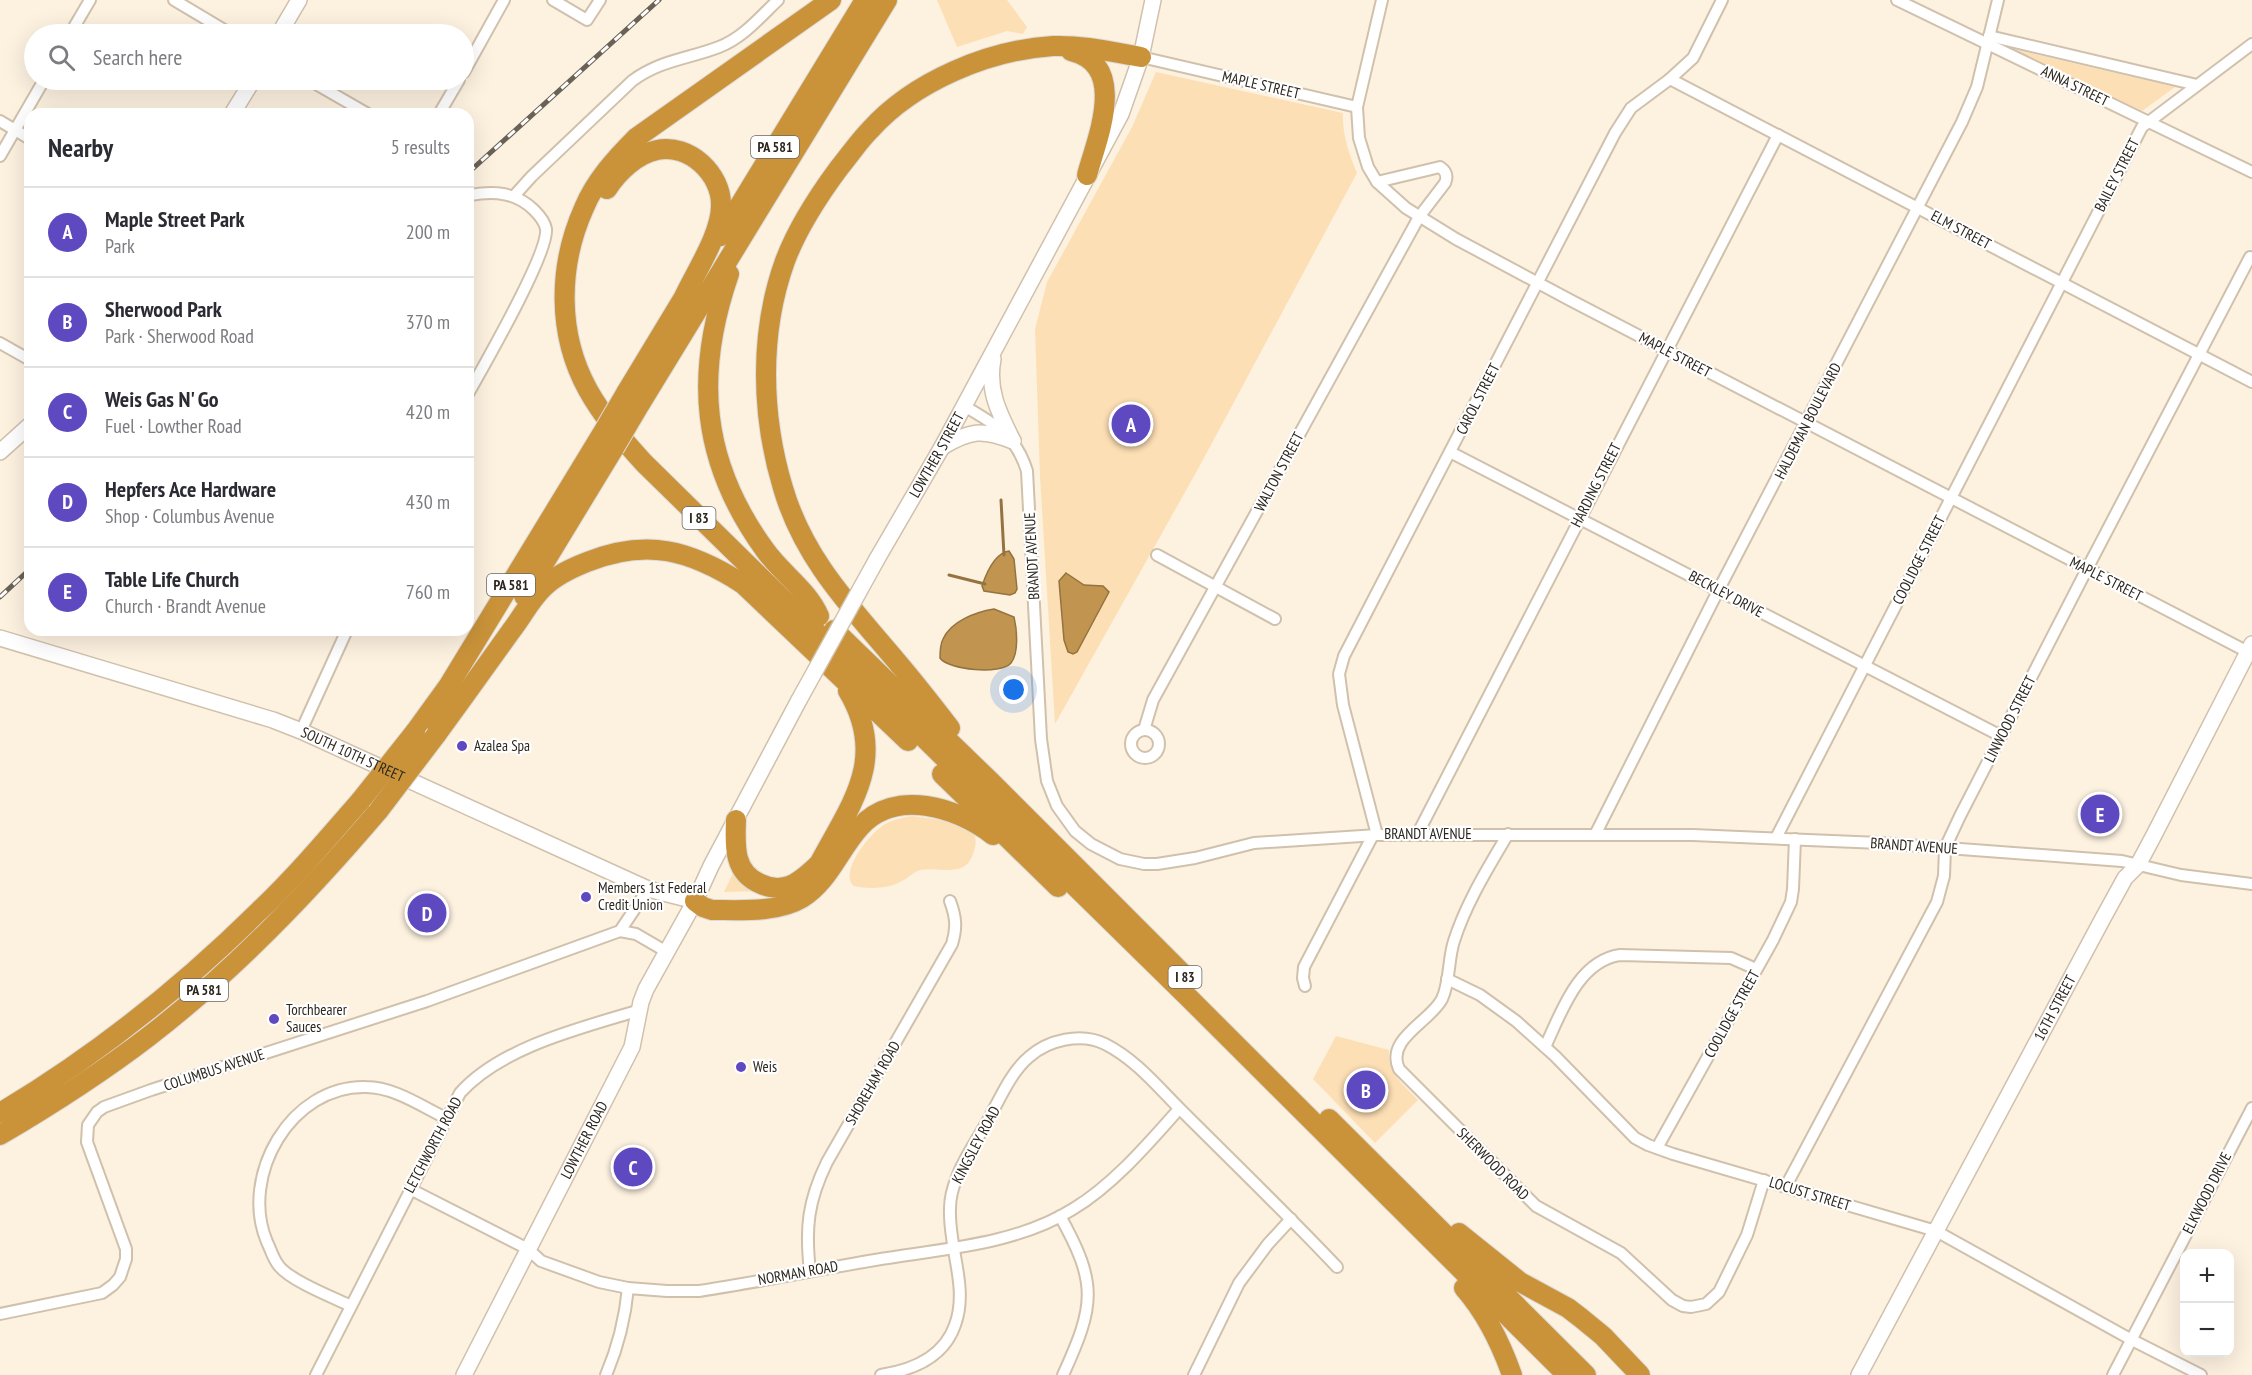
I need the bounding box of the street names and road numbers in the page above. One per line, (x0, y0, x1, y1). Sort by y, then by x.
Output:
street label: ANNA STREET (2038, 61, 2112, 110)
street label: MAPLE STREET (1220, 66, 1302, 103)
street label: BAILEY STREET (2090, 135, 2143, 215)
road number: PA 581 (751, 136, 799, 158)
street label: ELM STREET (1928, 206, 1995, 253)
street label: MAPLE STREET (1636, 328, 1715, 382)
street label: HALDEMAN BOULEVARD (1770, 359, 1845, 482)
street label: CAROL STREET (1452, 360, 1504, 438)
street label: LOWTHER STREET (905, 409, 968, 501)
street label: WALTON STREET (1250, 429, 1308, 515)
street label: HARDING STREET (1566, 439, 1625, 530)
road number: I 83 (682, 507, 716, 529)
street label: BRANDT AVENUE (1020, 512, 1043, 600)
street label: COOLIDGE STREET (1888, 512, 1949, 608)
street label: MAPLE STREET (2067, 552, 2146, 605)
street label: BECKLEY DRIVE (1686, 566, 1767, 621)
road number: PA 581 (487, 574, 535, 596)
street label: LINWOOD STREET (1980, 672, 2040, 765)
street label: SOUTH 10TH STREET (298, 722, 408, 786)
street label: BRANDT AVENUE (1384, 824, 1472, 843)
street label: BRANDT AVENUE (1870, 833, 1958, 858)
road number: I 83 (1168, 966, 1202, 988)
street label: COOLIDGE STREET (1700, 966, 1764, 1061)
street label: 16TH STREET (2029, 972, 2080, 1044)
road number: PA 581 (180, 979, 228, 1001)
street label: SHOREHAM ROAD (841, 1037, 904, 1128)
street label: COLUMBUS AVENUE (161, 1044, 267, 1095)
street label: LETCHWORTH ROAD (399, 1093, 466, 1196)
street label: LOWTHER ROAD (556, 1098, 612, 1182)
street label: KINGSLEY ROAD (947, 1103, 1004, 1187)
street label: SHERWOOD ROAD (1453, 1123, 1534, 1204)
street label: ELKWOOD DRIVE (2178, 1149, 2235, 1237)
street label: LOCUST STREET (1767, 1172, 1853, 1215)
street label: NORMAN ROAD (756, 1256, 840, 1289)

